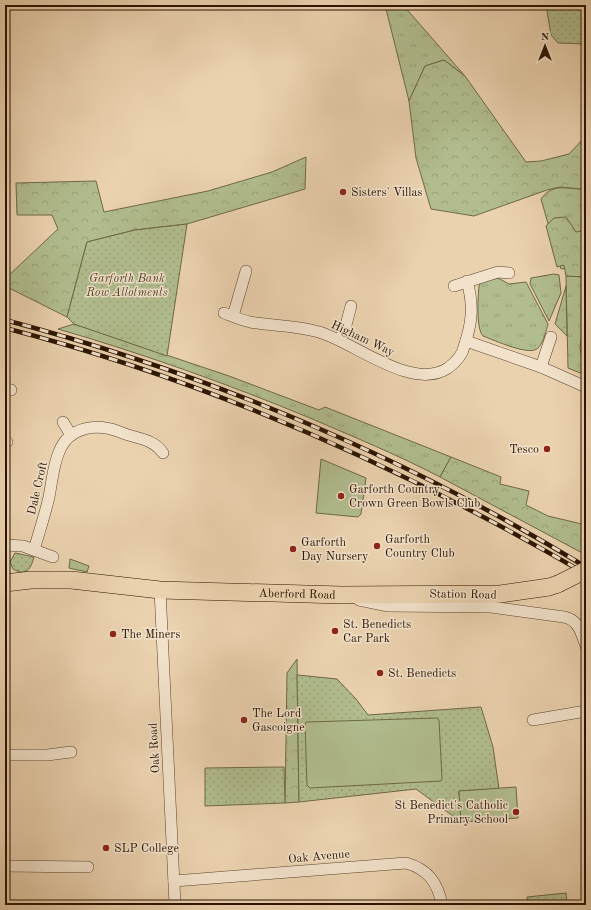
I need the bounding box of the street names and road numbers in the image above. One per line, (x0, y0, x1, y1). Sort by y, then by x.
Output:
street label: Higham Way (329, 319, 397, 359)
street label: Dale Croft (26, 460, 50, 516)
street label: Aberford Road (259, 588, 336, 602)
street label: Station Road (429, 588, 497, 602)
street label: Oak Road (148, 722, 162, 774)
street label: Oak Avenue (288, 848, 351, 866)

